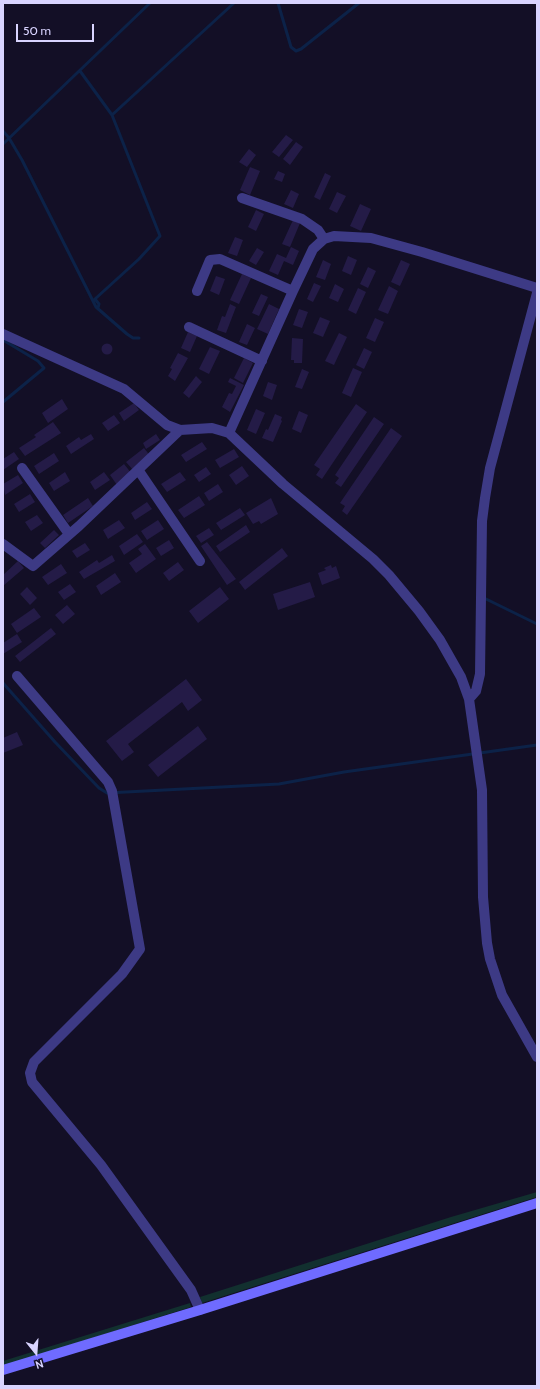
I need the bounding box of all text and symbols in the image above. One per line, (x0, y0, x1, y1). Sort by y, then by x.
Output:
scale bar (18, 16, 96, 42)
text: 50 m (23, 23, 51, 38)
north arrow (16, 1333, 56, 1373)
text: N (34, 1357, 45, 1372)

